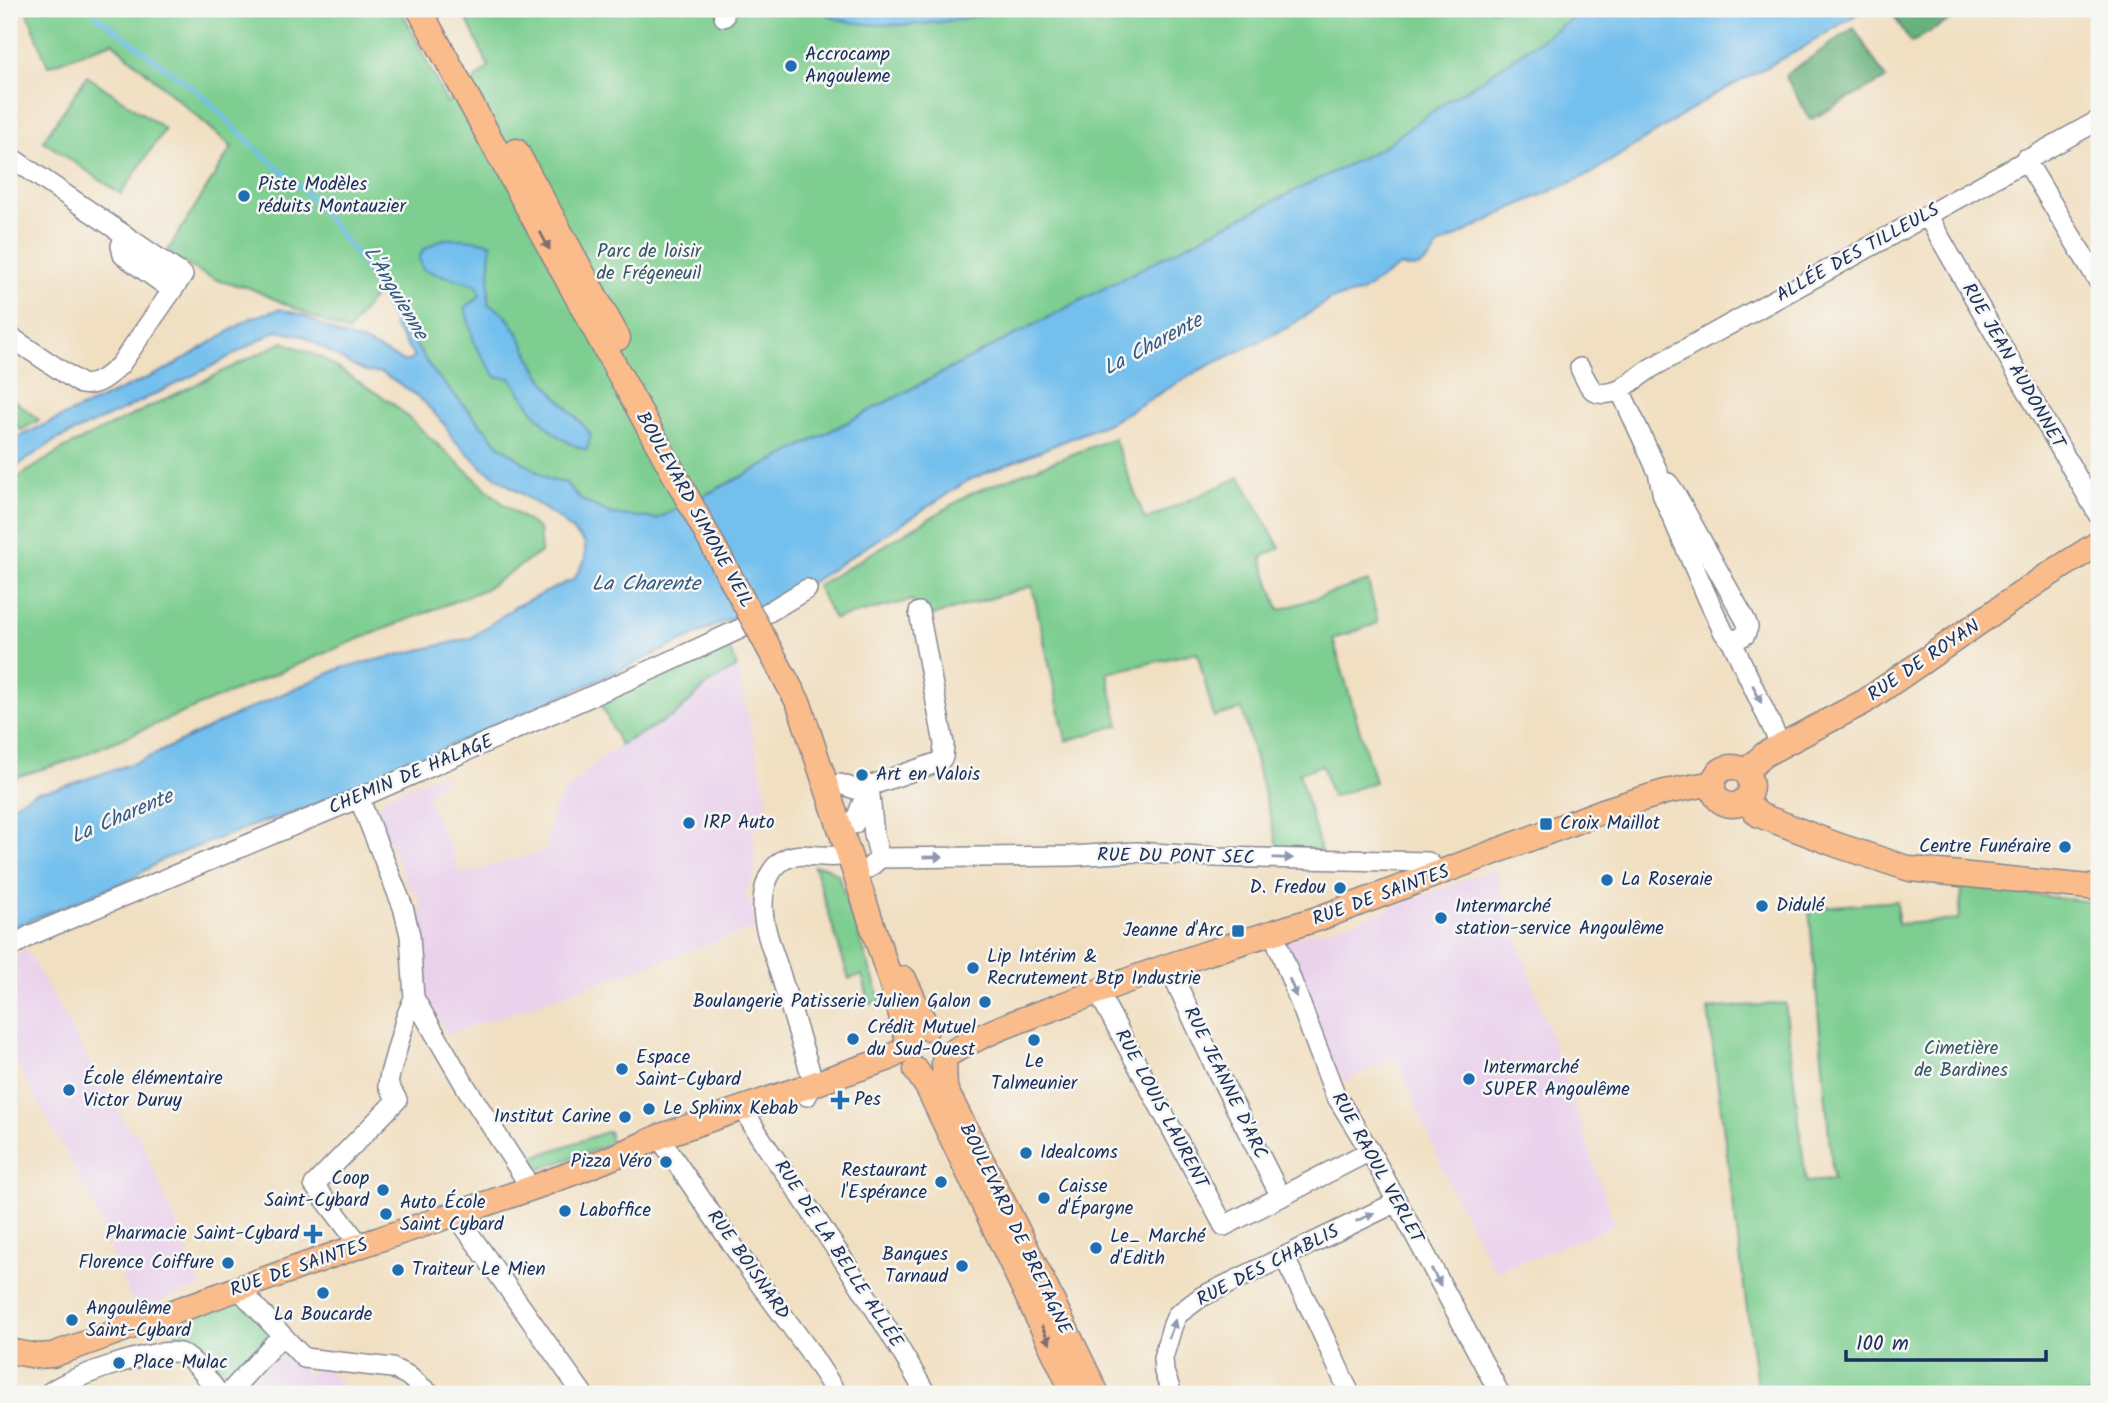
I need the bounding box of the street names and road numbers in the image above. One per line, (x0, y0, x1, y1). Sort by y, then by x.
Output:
street label: ALLÉE DES TILLEULS (1771, 196, 1945, 310)
street label: RUE JEAN AUDONNET (1953, 277, 2074, 456)
street label: BOULEVARD SIMONE VEIL (627, 406, 761, 614)
street label: RUE DE ROYAN (1862, 612, 1986, 710)
street label: CHEMIN DE HALAGE (324, 726, 499, 823)
street label: RUE DU PONT SEC (1097, 841, 1255, 873)
street label: RUE DE SAINTES (1308, 857, 1454, 935)
street label: RUE JEANNE D'ARC (1175, 1002, 1275, 1164)
street label: RUE LOUIS LAURENT (1106, 1024, 1217, 1196)
street label: RUE RAOUL VERLET (1323, 1087, 1432, 1251)
street label: BOULEVARD DE BRETAGNE (951, 1118, 1080, 1341)
street label: RUE DE LA BELLE ALLÉE (766, 1154, 911, 1355)
street label: RUE BOISNARD (699, 1204, 797, 1326)
street label: RUE DES CHABLIS (1192, 1217, 1344, 1315)
street label: RUE DE SAINTES (226, 1230, 372, 1306)

